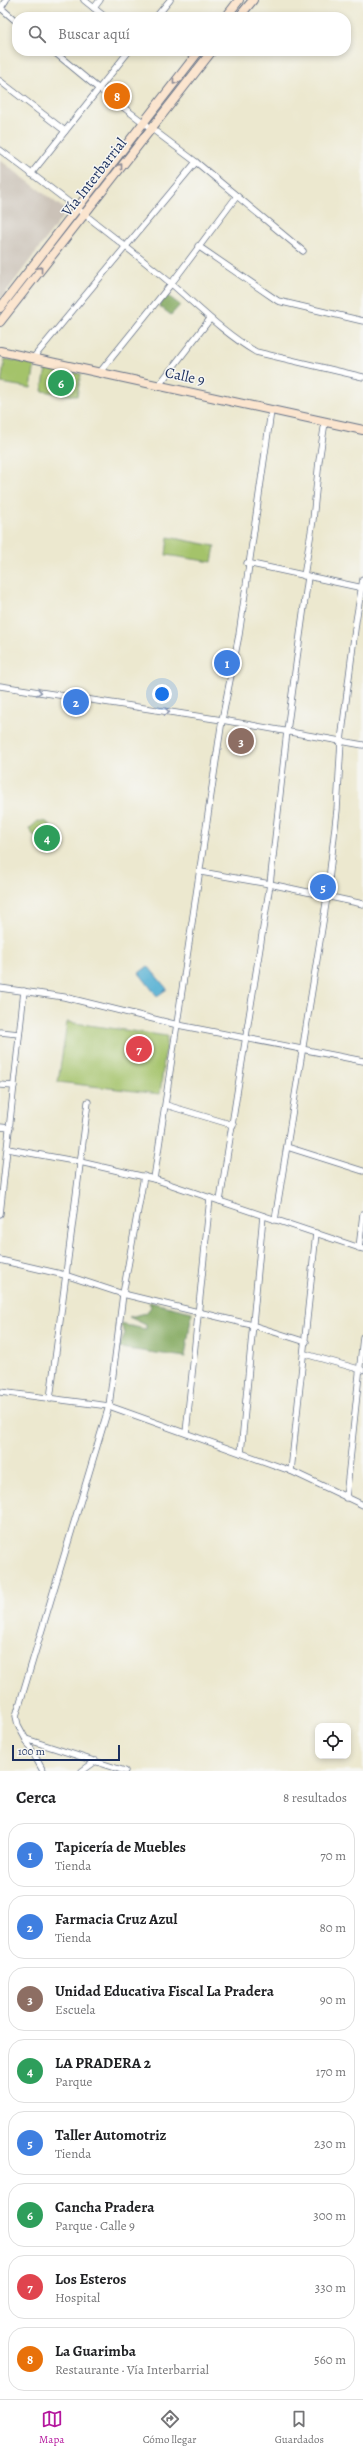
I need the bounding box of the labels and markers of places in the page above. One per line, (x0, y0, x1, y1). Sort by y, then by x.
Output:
pin: 8 (104, 81, 130, 111)
pin: 6 (48, 368, 74, 398)
pin: 1 (214, 648, 240, 678)
pin: 2 (63, 687, 89, 717)
pin: 3 (228, 726, 254, 756)
pin: 4 (34, 823, 60, 853)
pin: 5 (310, 872, 336, 902)
pin: 7 (126, 1034, 152, 1064)

